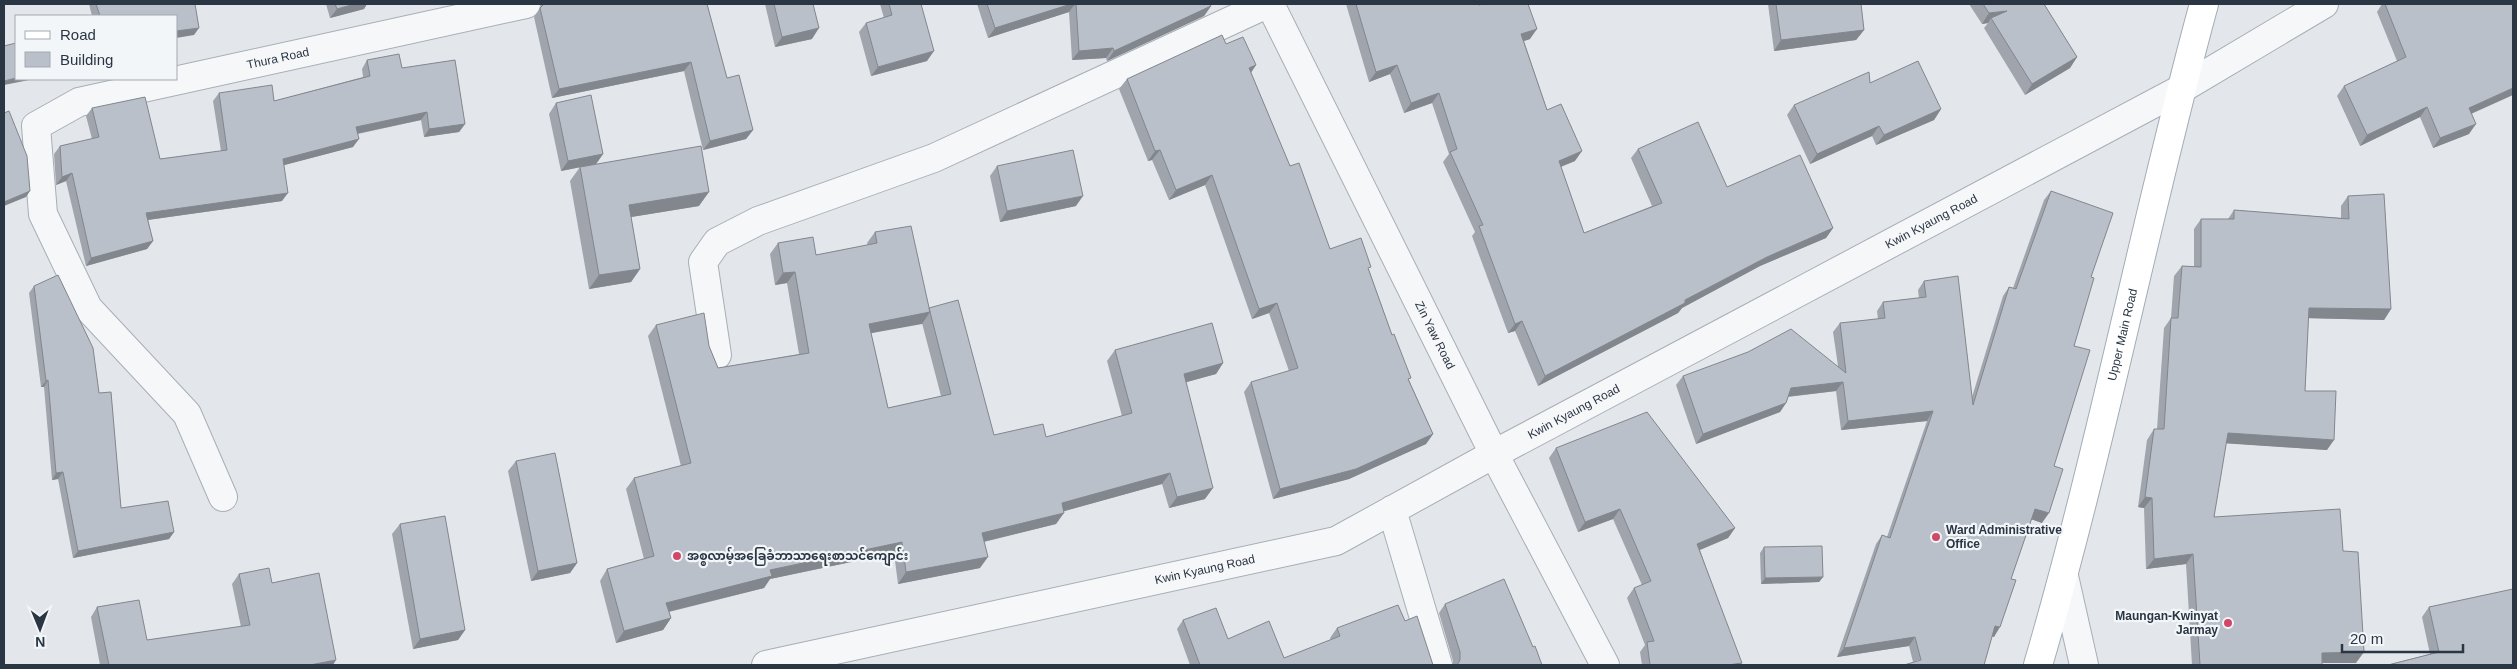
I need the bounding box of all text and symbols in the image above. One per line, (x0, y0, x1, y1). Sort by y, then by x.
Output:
legend (15, 15, 178, 80)
text: Road (60, 26, 96, 43)
street label: Thura Road (246, 45, 311, 72)
text: Building (60, 51, 113, 68)
street label: Kwin Kyaung Road (1883, 191, 1980, 252)
street label: Upper Main Road (2105, 287, 2140, 382)
street label: Zin Yaw Road (1412, 299, 1458, 372)
street label: Kwin Kyaung Road (1525, 381, 1622, 442)
place label: Ward Administrative Office (1946, 523, 2062, 551)
marker: Ward Administrative Office (1930, 531, 1942, 543)
place label: အစ္စလာမ့်အခြေခံဘာသာရေးစာသင်ကျောင်း (687, 546, 908, 567)
marker: အစ္စလာမ့်အခြေခံဘာသာရေးစာသင်ကျောင်း (671, 550, 683, 562)
street label: Kwin Kyaung Road (1153, 552, 1256, 587)
north arrow (15, 604, 65, 654)
place label: Maungan-Kwinyat Jarmay (2115, 609, 2218, 637)
marker: Maungan-Kwinyat Jarmay (2222, 617, 2234, 629)
scale bar (2342, 622, 2463, 654)
text: 20 m (2350, 630, 2383, 647)
text: N (35, 634, 45, 650)

